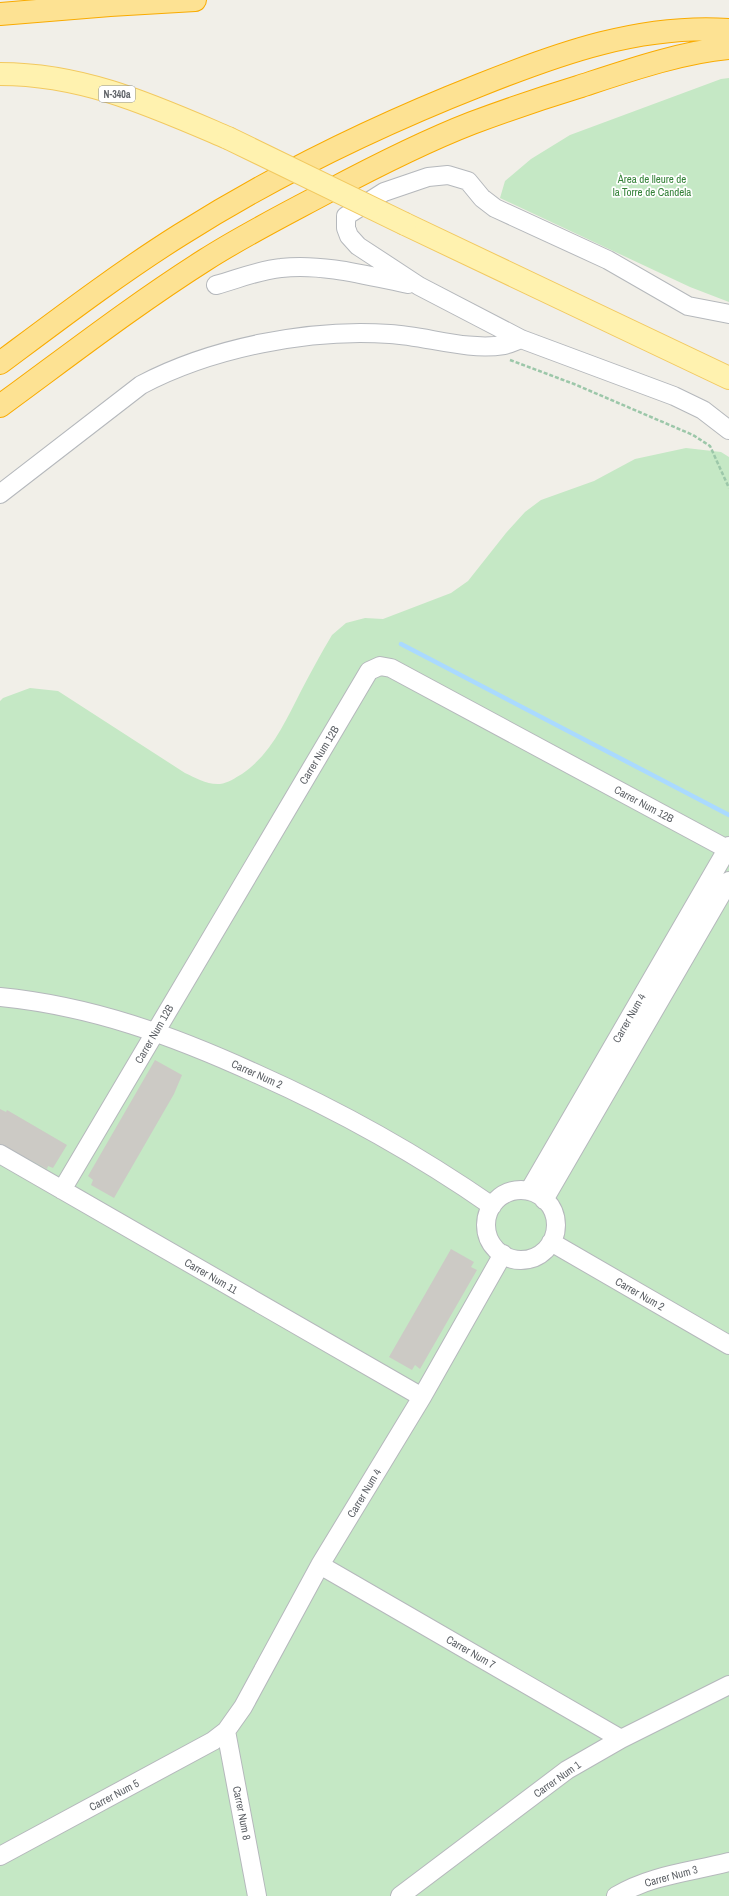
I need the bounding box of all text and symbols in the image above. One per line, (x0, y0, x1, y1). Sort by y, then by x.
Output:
road number: N-340a (99, 86, 135, 102)
park label: Àrea de lleure de la Torre de Candela (613, 172, 691, 199)
street label: Carrer Num 12B (296, 723, 342, 787)
street label: Carrer Num 12B (612, 782, 676, 826)
street label: Carrer Num 4 (609, 991, 649, 1045)
street label: Carrer Num 12B (132, 1002, 176, 1066)
street label: Carrer Num 2 (229, 1056, 285, 1092)
street label: Carrer Num 11 (182, 1255, 240, 1297)
street label: Carrer Num 2 (613, 1274, 667, 1314)
street label: Carrer Num 4 (344, 1466, 384, 1520)
street label: Carrer Num 7 (444, 1632, 498, 1672)
street label: Carrer Num 1 (531, 1758, 583, 1800)
street label: Carrer Num 5 (87, 1776, 141, 1814)
street label: Carrer Num 8 (230, 1785, 254, 1841)
street label: Carrer Num 3 (643, 1862, 699, 1890)

